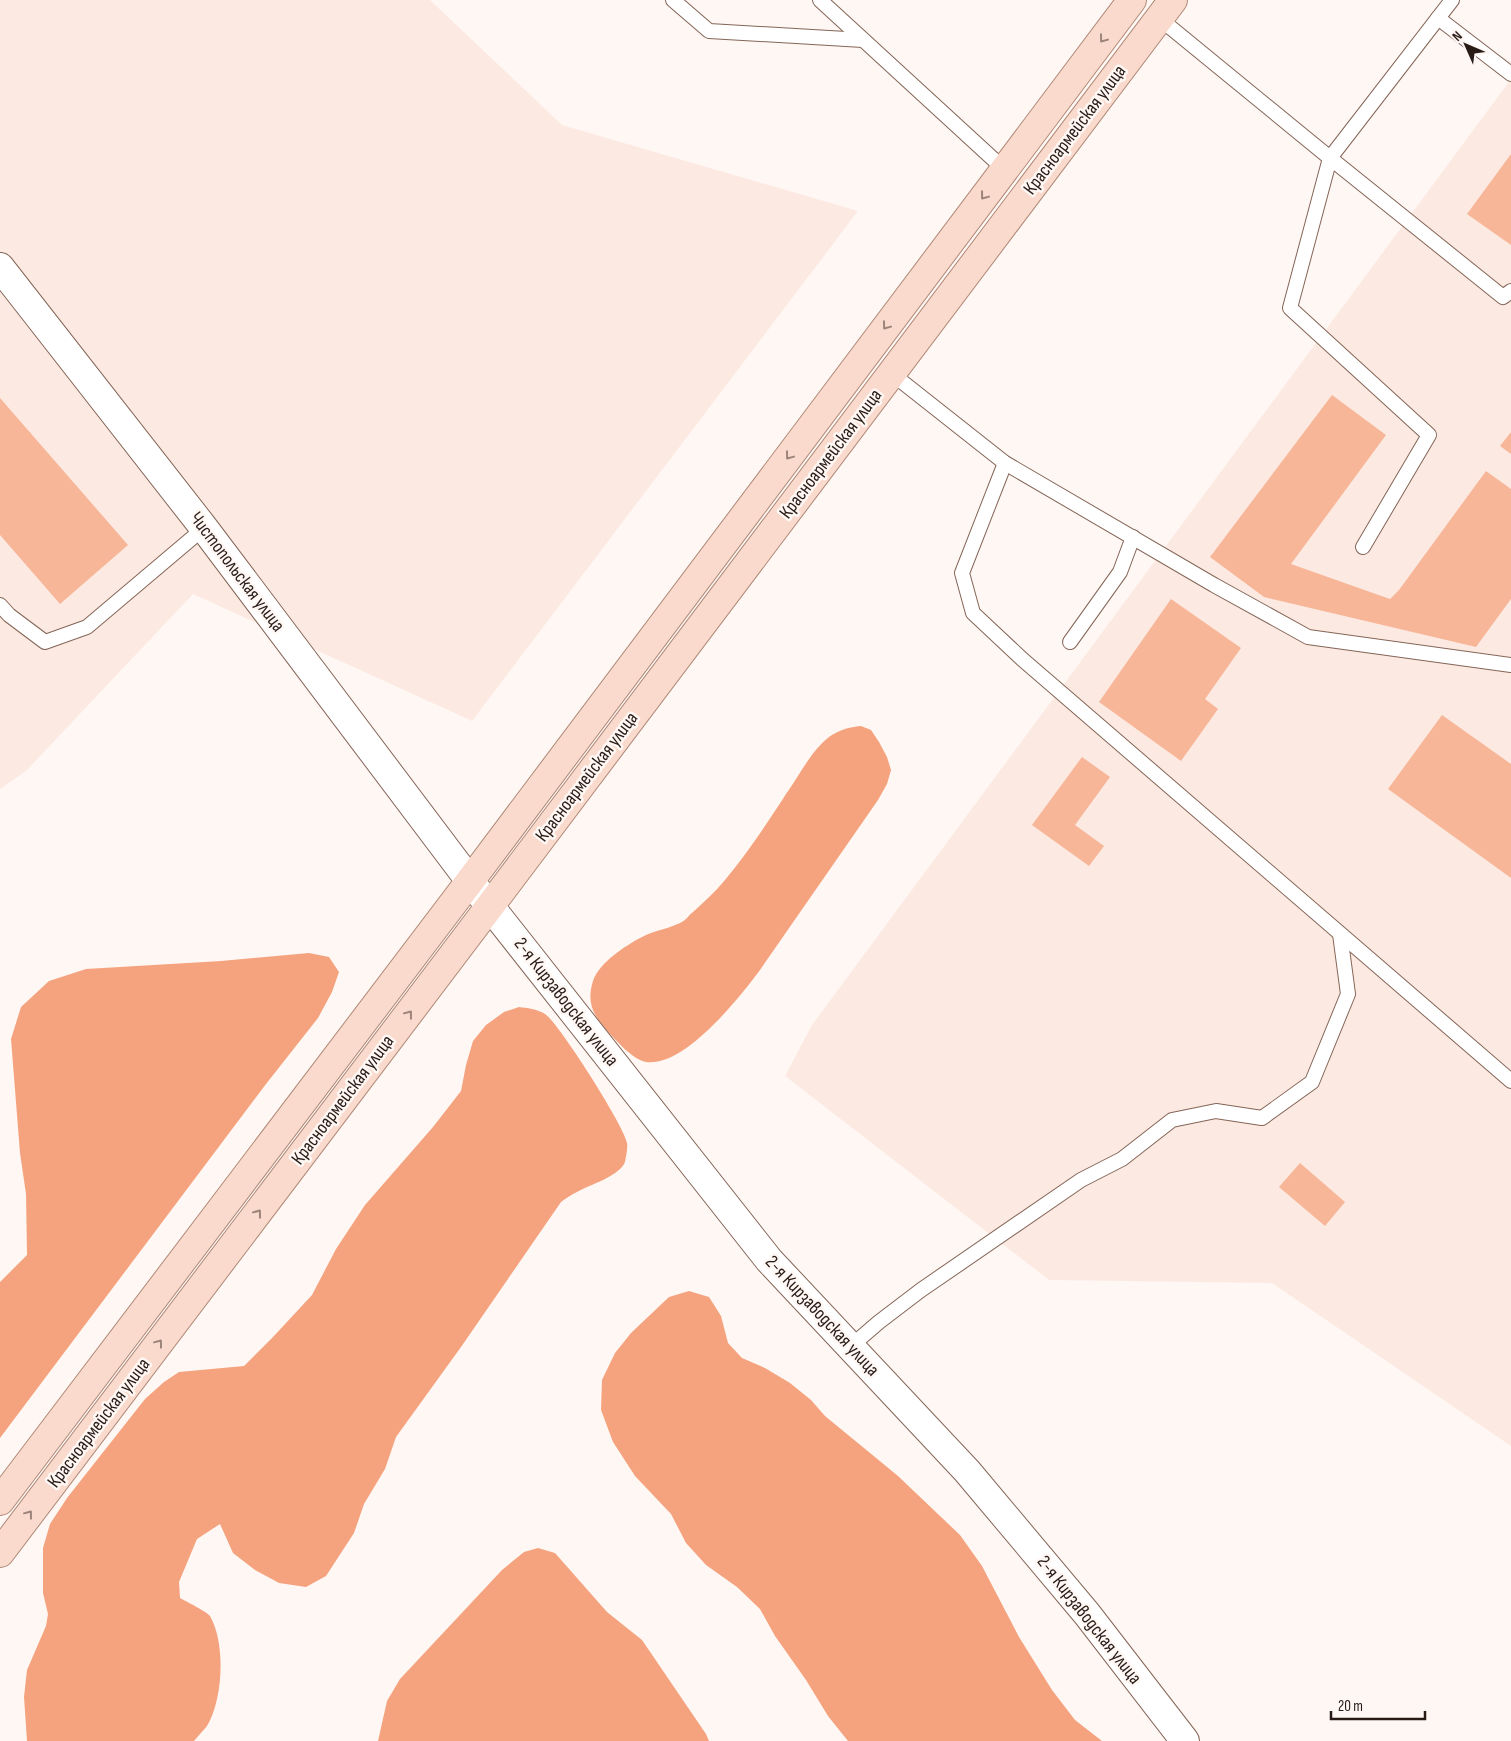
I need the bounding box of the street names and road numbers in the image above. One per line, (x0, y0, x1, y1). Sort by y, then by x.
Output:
street label: Красноармейская улица (1019, 61, 1131, 199)
street label: Красноармейская улица (775, 385, 887, 523)
street label: Чистопольская улица (184, 508, 290, 636)
street label: Красноармейская улица (531, 708, 643, 846)
street label: 2-я Кирзаводская улица (509, 933, 623, 1071)
street label: Красноармейская улица (287, 1031, 399, 1169)
street label: 2-я Кирзаводская улица (760, 1251, 884, 1381)
street label: Красноармейская улица (43, 1354, 155, 1492)
street label: 2-я Кирзаводская улица (1032, 1551, 1146, 1689)

